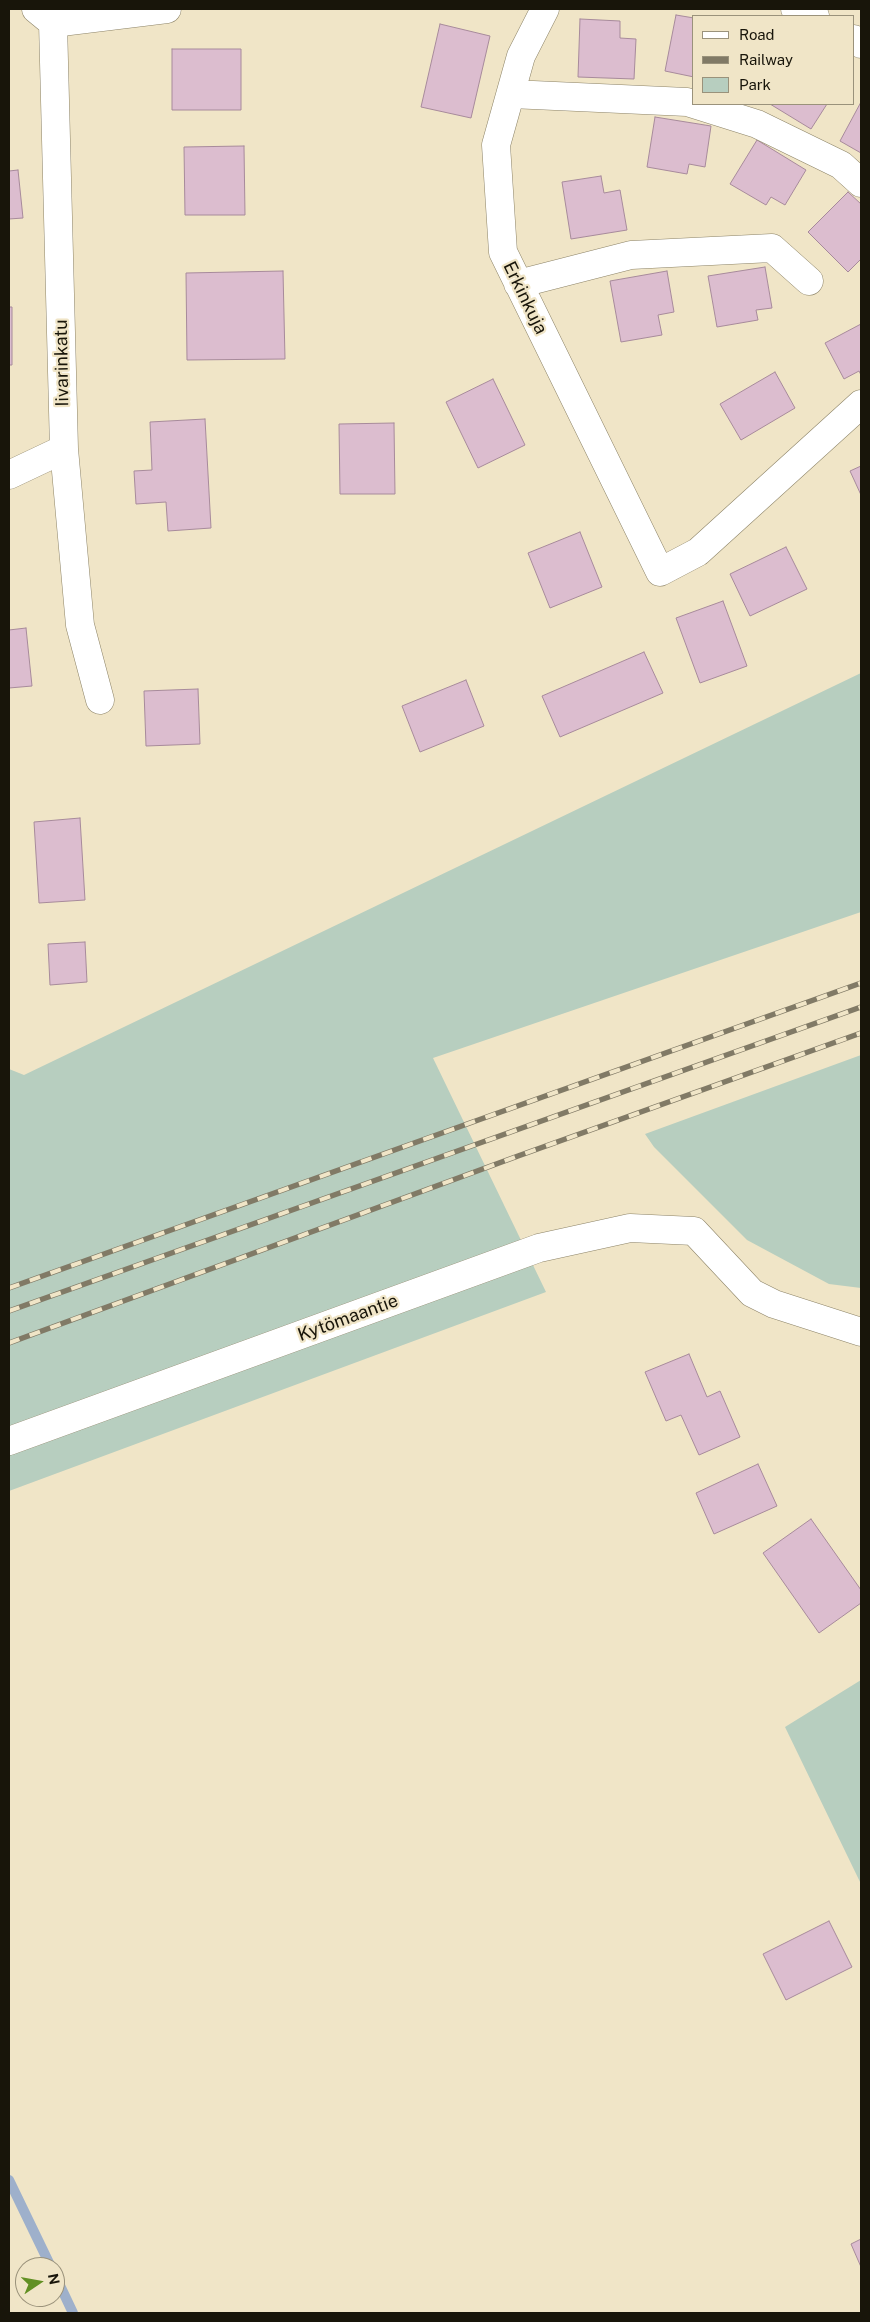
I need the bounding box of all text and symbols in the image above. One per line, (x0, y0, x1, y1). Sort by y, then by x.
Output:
legend (692, 15, 855, 105)
text: Road (739, 26, 775, 43)
text: Railway (739, 51, 793, 68)
text: Park (739, 76, 771, 93)
street label: Erkinkuja (498, 258, 552, 338)
street label: Iivarinkatu (50, 319, 74, 407)
street label: Kytömaantie (295, 1290, 401, 1346)
north arrow (15, 2257, 65, 2307)
text: N (45, 2272, 63, 2286)

